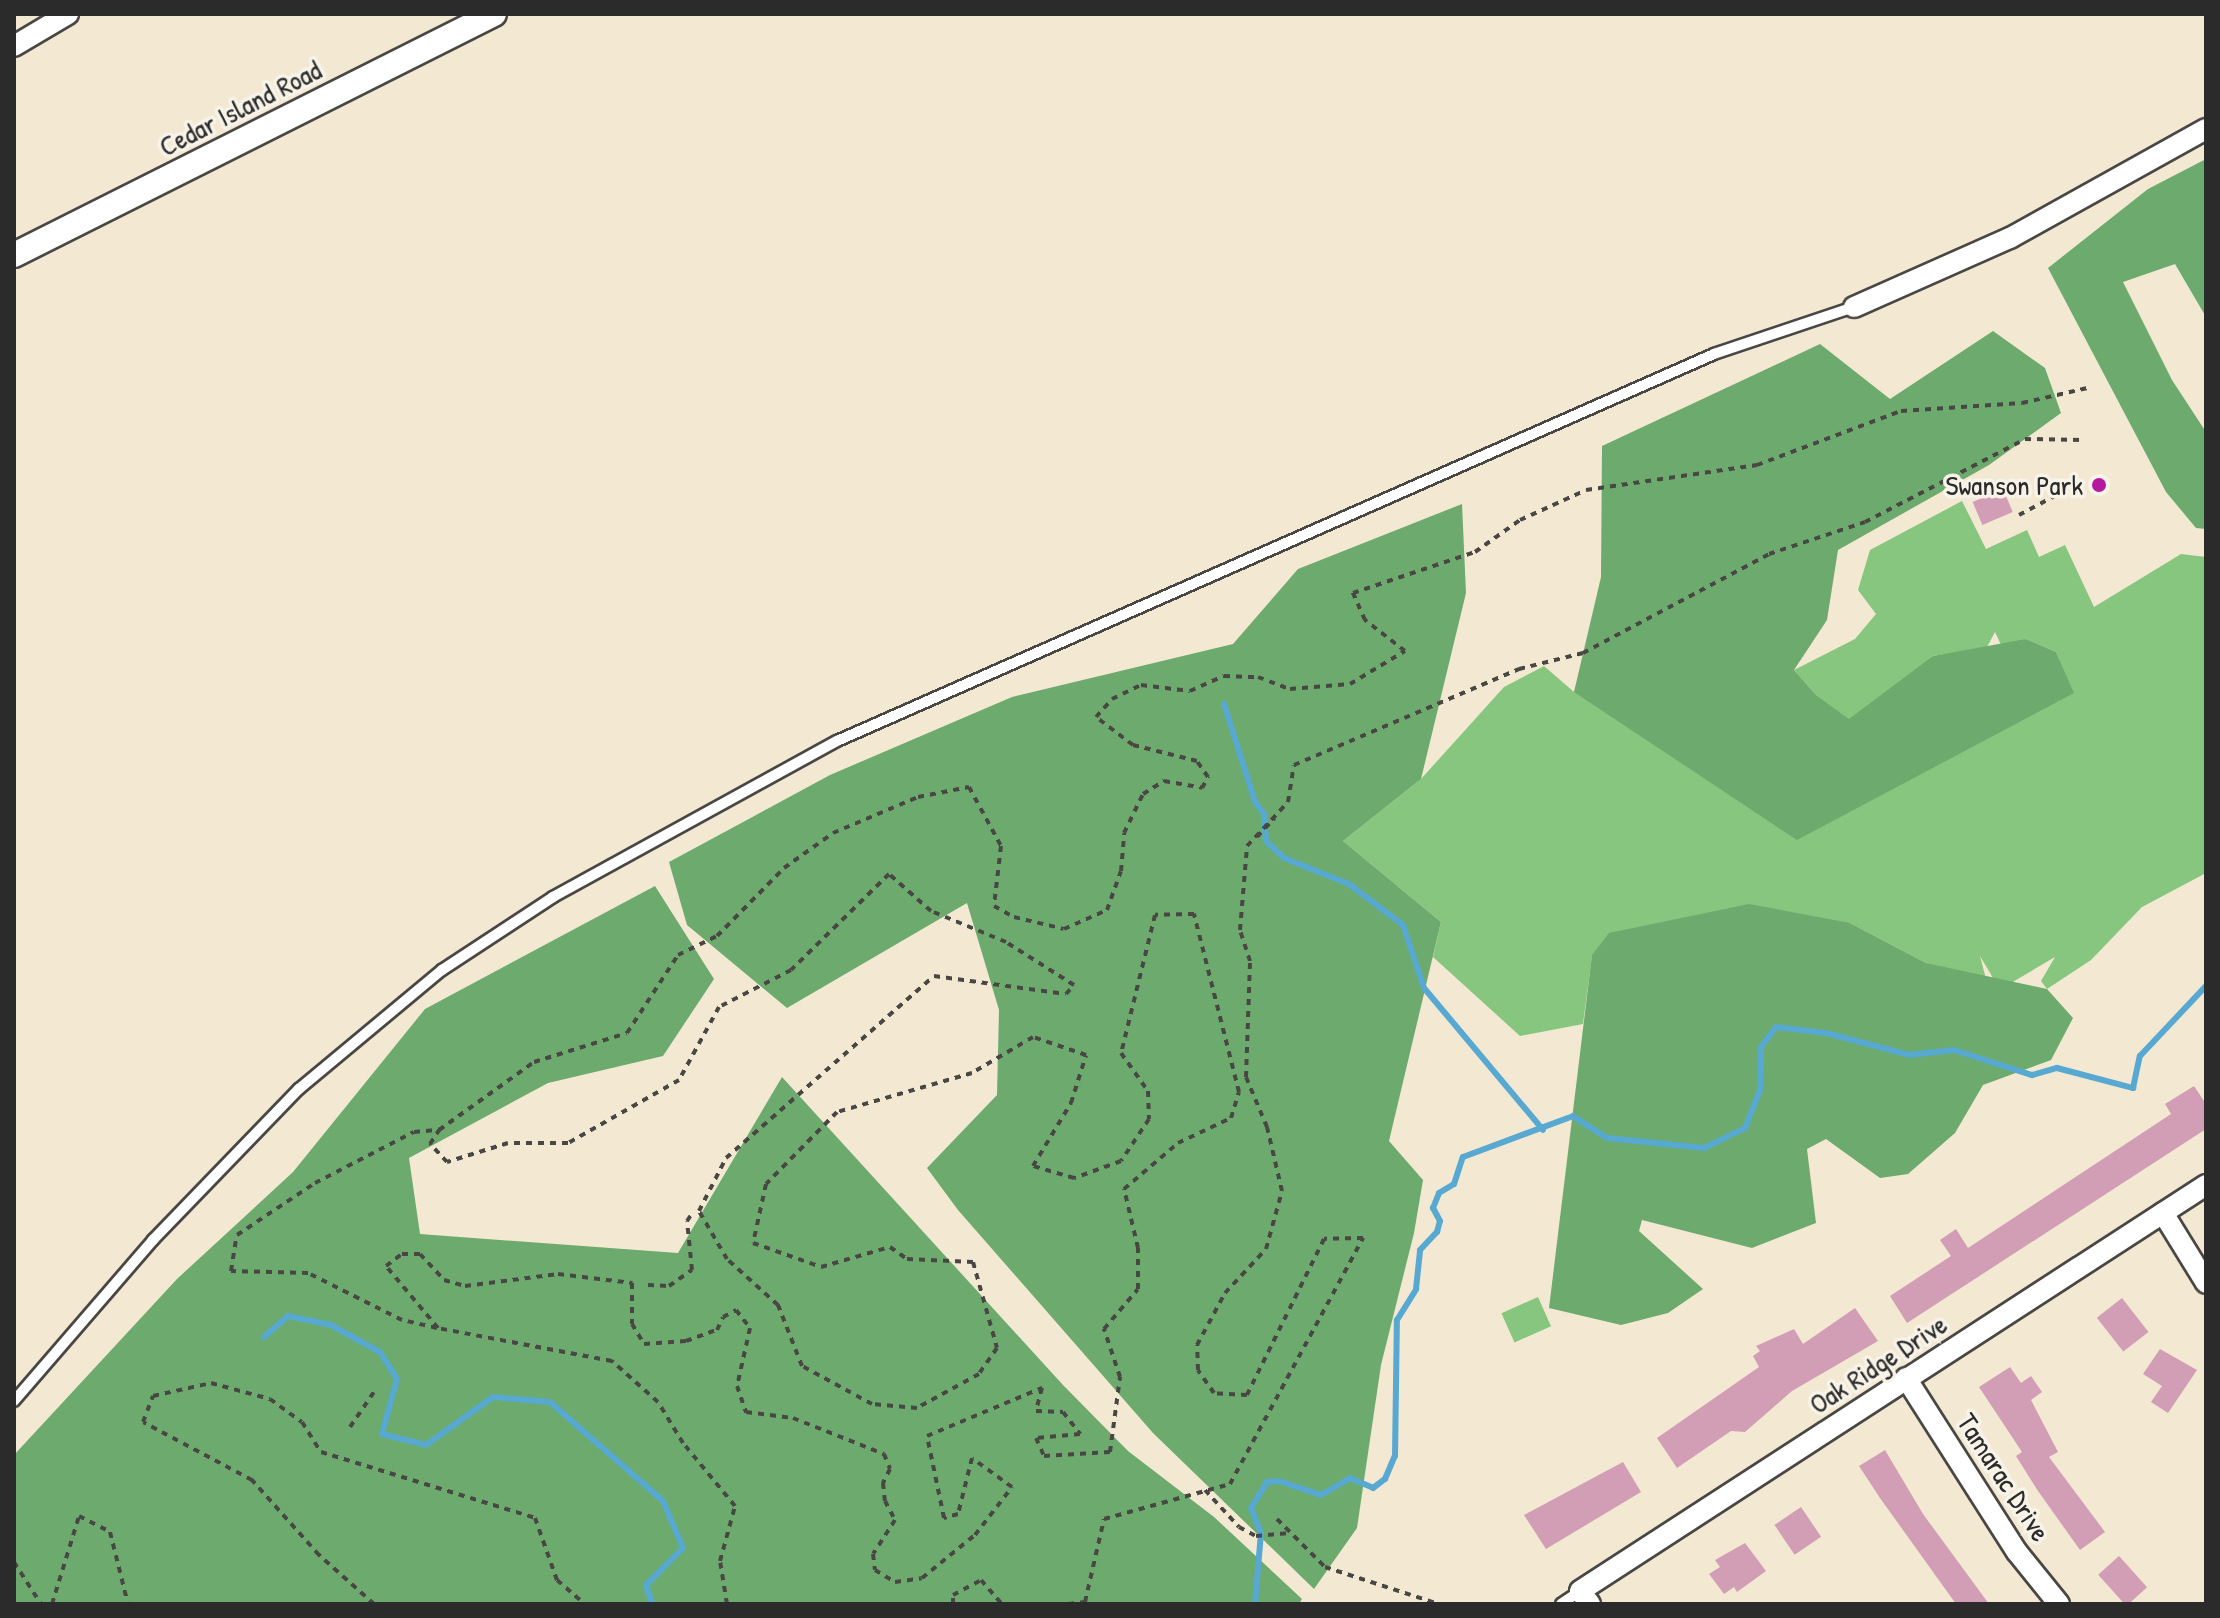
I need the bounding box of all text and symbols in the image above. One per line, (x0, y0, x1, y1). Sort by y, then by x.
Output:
street label: Cedar Island Road (153, 53, 327, 163)
place label: Swanson Park (1946, 468, 2083, 502)
marker: Swanson Park (2090, 476, 2108, 494)
street label: Oak Ridge Drive (1803, 1307, 1953, 1421)
street label: Tamarac Drive (1950, 1407, 2058, 1547)

